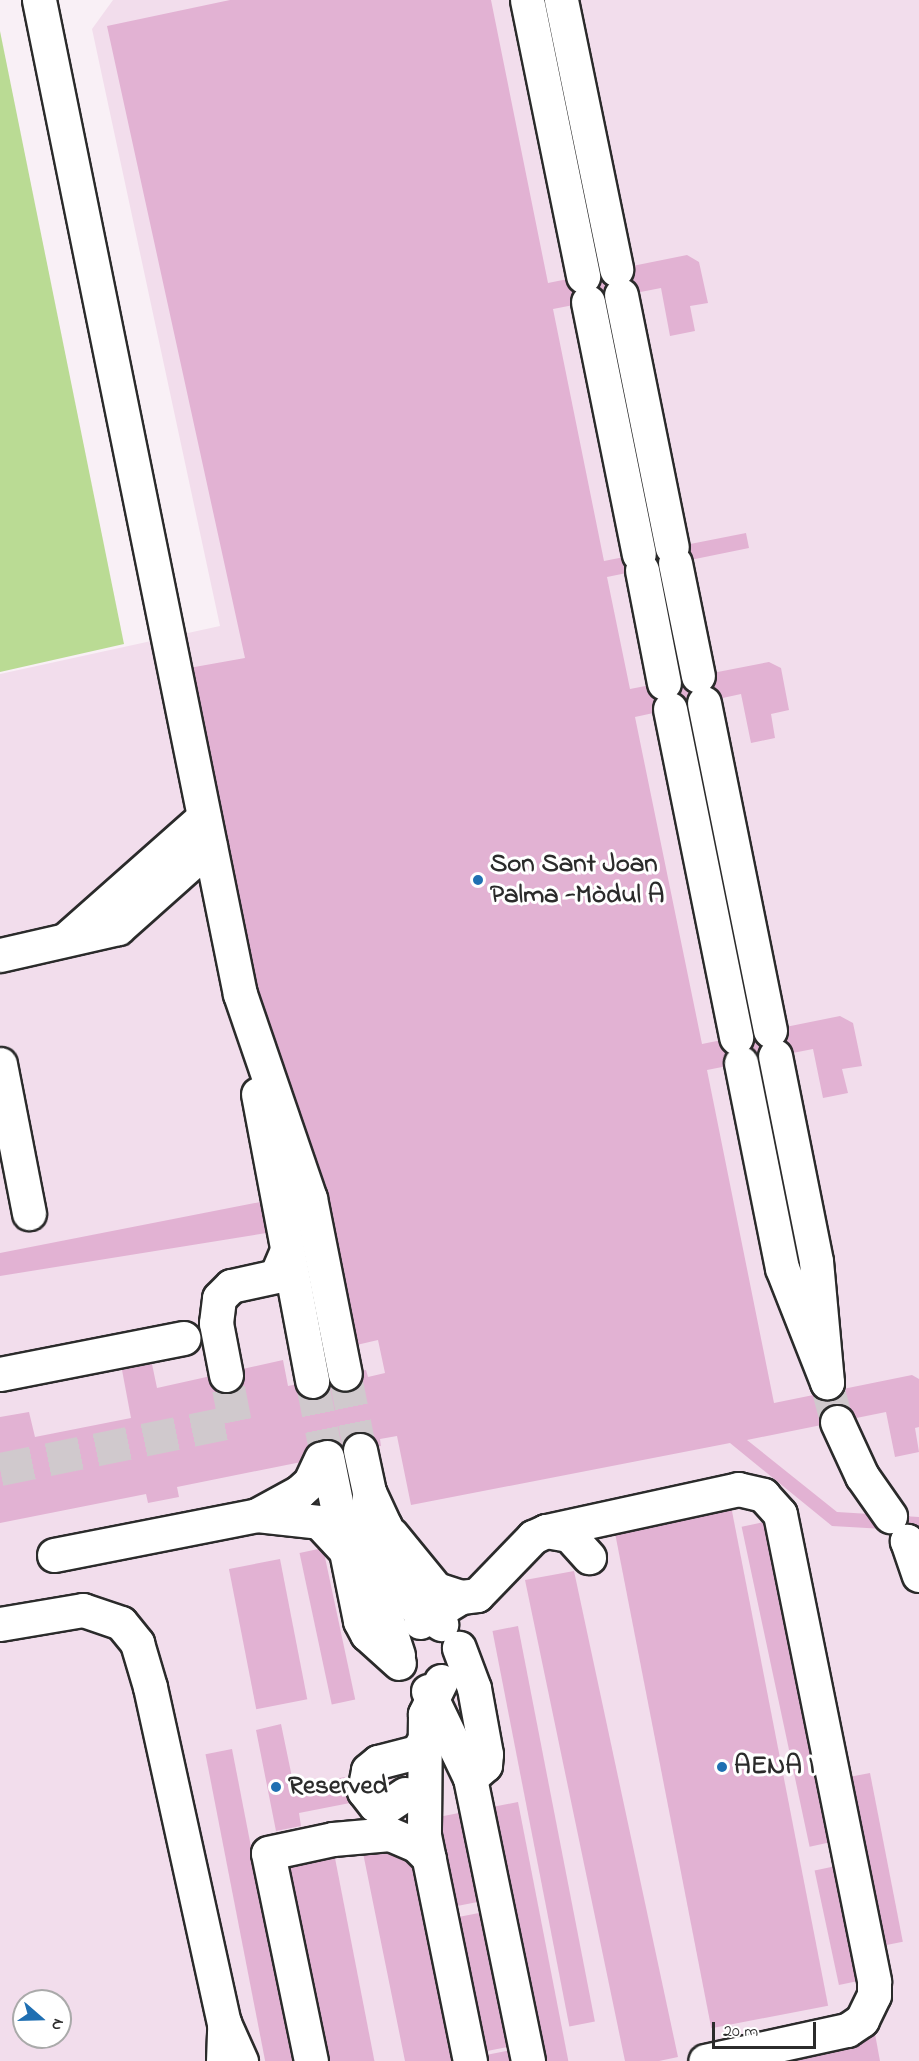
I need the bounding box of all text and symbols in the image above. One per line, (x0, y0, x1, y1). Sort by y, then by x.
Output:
place label: Son Sant Joan Palma -Mòdul A (490, 848, 664, 911)
marker: Son Sant Joan Palma -Mòdul A (471, 873, 485, 887)
place label: AENA I (734, 1751, 815, 1783)
marker: AENA I (715, 1760, 729, 1774)
place label: Reserved (288, 1771, 388, 1803)
marker: Reserved (269, 1780, 283, 1794)
north arrow (12, 1989, 72, 2049)
scale bar (715, 2010, 818, 2048)
text: N (44, 2015, 70, 2034)
text: 20 m (723, 2019, 758, 2045)

